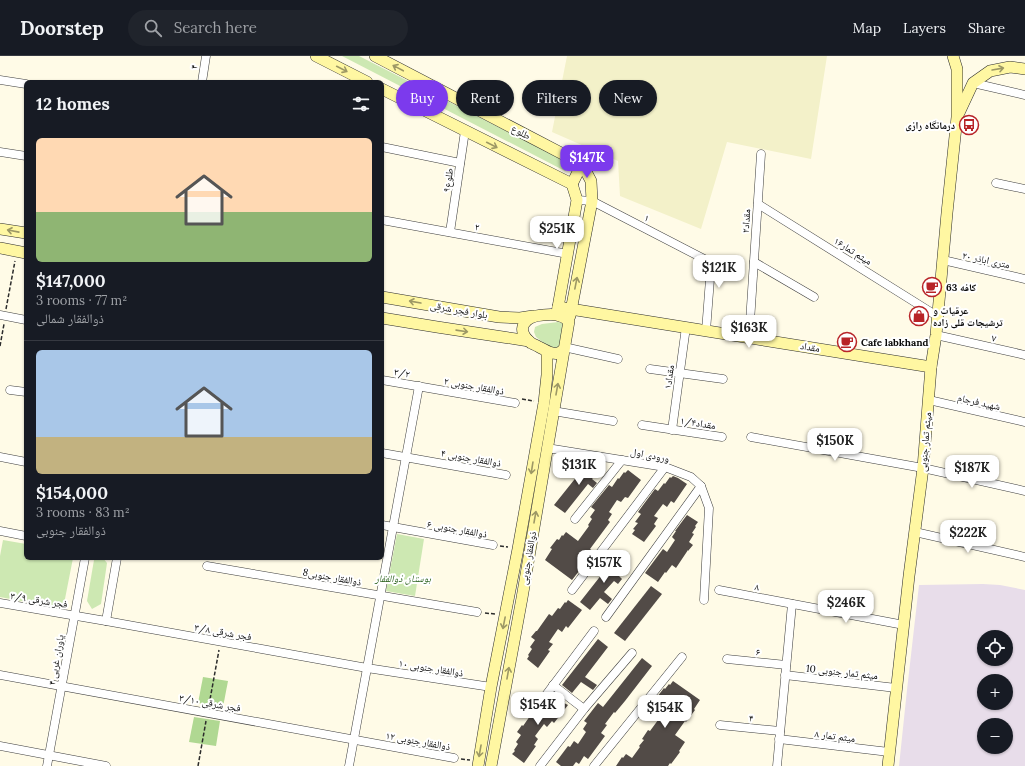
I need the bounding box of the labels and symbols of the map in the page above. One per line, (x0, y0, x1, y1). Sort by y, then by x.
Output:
street label: ۴ (187, 63, 201, 70)
one-way arrow (392, 64, 404, 71)
one-way arrow (991, 65, 1004, 73)
one-way arrow (336, 66, 348, 73)
bus stop icon: درمانگاه رازی (958, 114, 980, 136)
place label: درمانگاه رازی (905, 119, 955, 132)
street label: طلوع (509, 122, 533, 143)
one-way arrow (486, 142, 498, 149)
pin: $147K (559, 145, 615, 179)
street label: طلوع۹ (440, 167, 456, 193)
street label: مقداد۲ (739, 208, 753, 234)
street label: ۱ (642, 211, 652, 225)
pin: $251K (529, 216, 585, 250)
street label: ۲ (474, 220, 481, 234)
one-way arrow (7, 227, 20, 235)
street label: میثم تمار۱۶ (831, 234, 875, 269)
street label: ۲۰ متری اباذر (961, 249, 1011, 271)
pin: $121K (691, 255, 747, 289)
one-way arrow (573, 276, 581, 289)
cafe icon: کافه 63 (921, 276, 943, 298)
place label: کافه 63 (946, 281, 977, 294)
one-way arrow (408, 298, 421, 306)
street label: بلوار فجر شرقی (429, 299, 489, 321)
place label: عرقیات و ترشیجات قلی زاده (933, 304, 1003, 329)
shop icon: عرقیات و ترشیجات قلی زاده (908, 305, 930, 327)
pin: $163K (721, 315, 777, 349)
one-way arrow (455, 327, 468, 335)
cafe icon: Cafe labkhand (836, 331, 858, 353)
street label: ۷ (990, 331, 998, 345)
place label: Cafe labkhand (861, 336, 929, 349)
street label: مقداد (799, 339, 821, 355)
street label: مقداد۱ (661, 364, 677, 390)
street label: ۳/۲ (393, 365, 411, 381)
street label: ۲ ذوالفقار جنوبی (443, 374, 505, 398)
one-way arrow (553, 383, 561, 396)
street label: شهید فرجام (956, 391, 1002, 414)
street label: میثم تمار جنوبی (916, 411, 935, 472)
street label: مقداد۱/۴ (679, 414, 717, 432)
pin: $150K (807, 428, 863, 462)
street label: ورودی اول (630, 445, 671, 465)
street label: ۴ ذوالفقار جنوبی (440, 446, 502, 470)
pin: $131K (551, 452, 607, 486)
pin: $187K (944, 455, 1000, 489)
one-way arrow (528, 461, 536, 474)
one-way arrow (531, 511, 539, 524)
street label: ۶ ذوالفقار جنوبی (426, 517, 488, 541)
pin: $222K (940, 520, 996, 554)
street label: ذوالفقار جنوبی (517, 530, 539, 586)
pin: $157K (576, 550, 632, 584)
street label: 8ذوالفقار جنوبی (302, 565, 362, 589)
park label: بوستان ذوالفقار (374, 572, 431, 585)
street label: ۸ (754, 580, 761, 594)
street label: ۳/۹ فجر شرقی (9, 589, 69, 611)
pin: $246K (818, 590, 874, 624)
one-way arrow (499, 616, 507, 629)
street label: ۳/۸ فجر شرقی (193, 621, 253, 643)
street label: ۴ یاوران غربی (45, 634, 67, 686)
street label: ۶ (755, 645, 761, 659)
street label: ۱۰ ذوالفقار جنوبی (398, 656, 464, 680)
street label: میثم تمار جنوبی 10 (805, 662, 879, 683)
one-way arrow (504, 666, 512, 679)
street label: ۳/۱۰ فجر شرقی (178, 691, 242, 715)
pin: $154K (510, 692, 566, 726)
pin: $154K (637, 695, 693, 729)
street label: ۴ (748, 711, 754, 725)
street label: میثم تمار ۸ (814, 727, 856, 746)
street label: ۱۲ ذوالفقار جنوبی (385, 729, 451, 753)
one-way arrow (476, 744, 484, 757)

